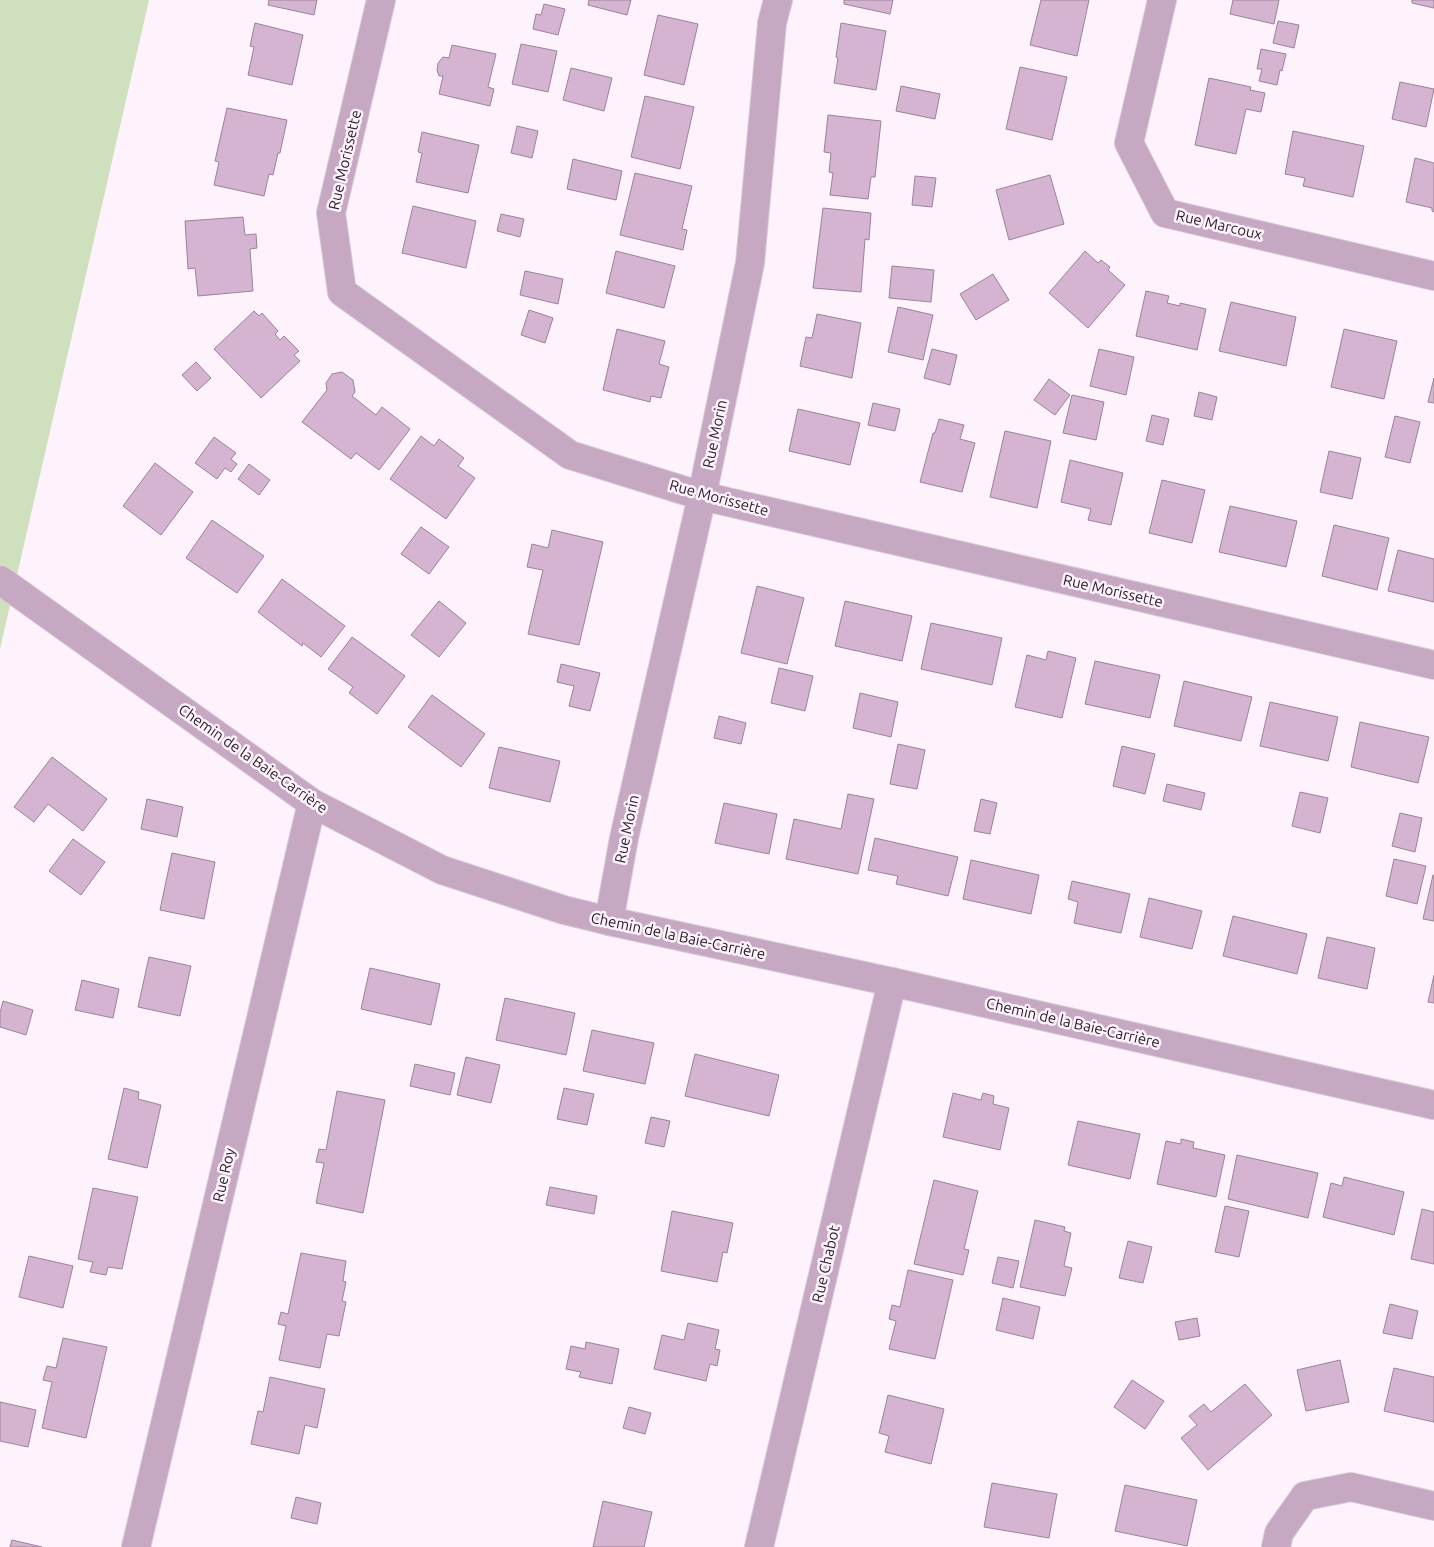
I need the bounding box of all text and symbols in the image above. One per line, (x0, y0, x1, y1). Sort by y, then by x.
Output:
street label: Rue Morissette (325, 108, 364, 212)
street label: Rue Marcoux (1174, 206, 1264, 243)
street label: Rue Morin (699, 398, 730, 470)
street label: Rue Morissette (668, 476, 771, 519)
street label: Rue Morissette (1061, 571, 1165, 610)
street label: Chemin de la Baie-Carrière (176, 701, 331, 817)
street label: Rue Morin (611, 793, 642, 865)
street label: Chemin de la Baie-Carrière (589, 909, 767, 962)
street label: Chemin de la Baie-Carrière (985, 994, 1162, 1051)
street label: Rue Roy (209, 1146, 238, 1204)
street label: Rue Chabot (808, 1224, 843, 1304)

